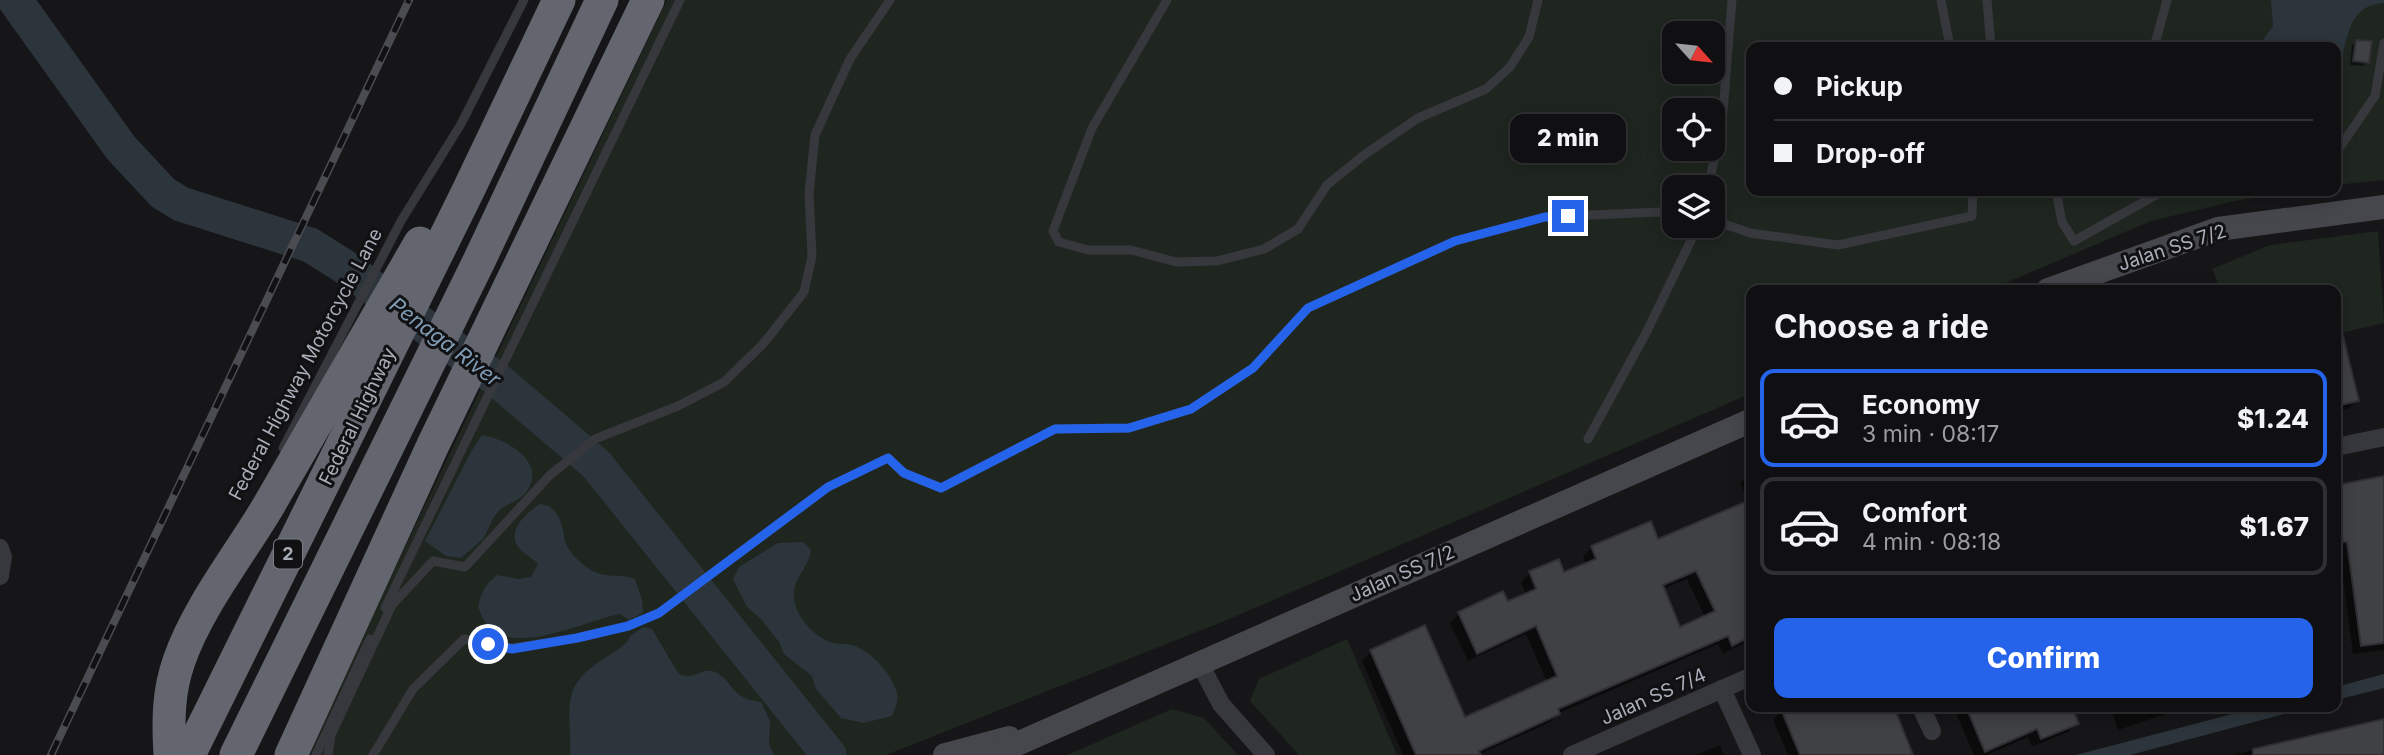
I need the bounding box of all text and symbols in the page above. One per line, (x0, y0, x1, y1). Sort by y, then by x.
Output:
north arrow (1662, 21, 1726, 84)
map controls (1662, 21, 1725, 238)
text: Pickup (1816, 71, 1903, 102)
button: locate (1662, 98, 1725, 161)
callout: 2 min (1510, 114, 1626, 164)
text: 2 min (1537, 124, 1599, 152)
text: Drop-off (1816, 138, 1925, 169)
button: layers (1662, 175, 1725, 238)
route end (1552, 200, 1584, 232)
street label: Jalan SS 7/2 (2115, 219, 2229, 276)
street label: Federal Highway Motorcycle Lane (223, 224, 387, 504)
water label: Penaga River (385, 292, 507, 392)
text: Choose a ride (1774, 307, 1989, 346)
street label: Federal Highway (314, 343, 400, 489)
icon: car (1778, 387, 1841, 450)
text: Economy (1862, 389, 1980, 420)
text: $1.24 (2237, 403, 2309, 434)
text: 3 min · 08:17 (1862, 420, 1999, 448)
icon: car (1778, 495, 1841, 558)
text: Comfort (1862, 497, 1967, 528)
text: $1.67 (2240, 511, 2309, 542)
text: 4 min · 08:18 (1862, 528, 2001, 556)
road number: 2 (274, 540, 302, 568)
street label: Jalan SS 7/2 (1346, 540, 1458, 607)
button: Confirm (1774, 618, 2313, 698)
route start (472, 628, 504, 660)
street label: Jalan SS 7/4 (1597, 663, 1709, 730)

